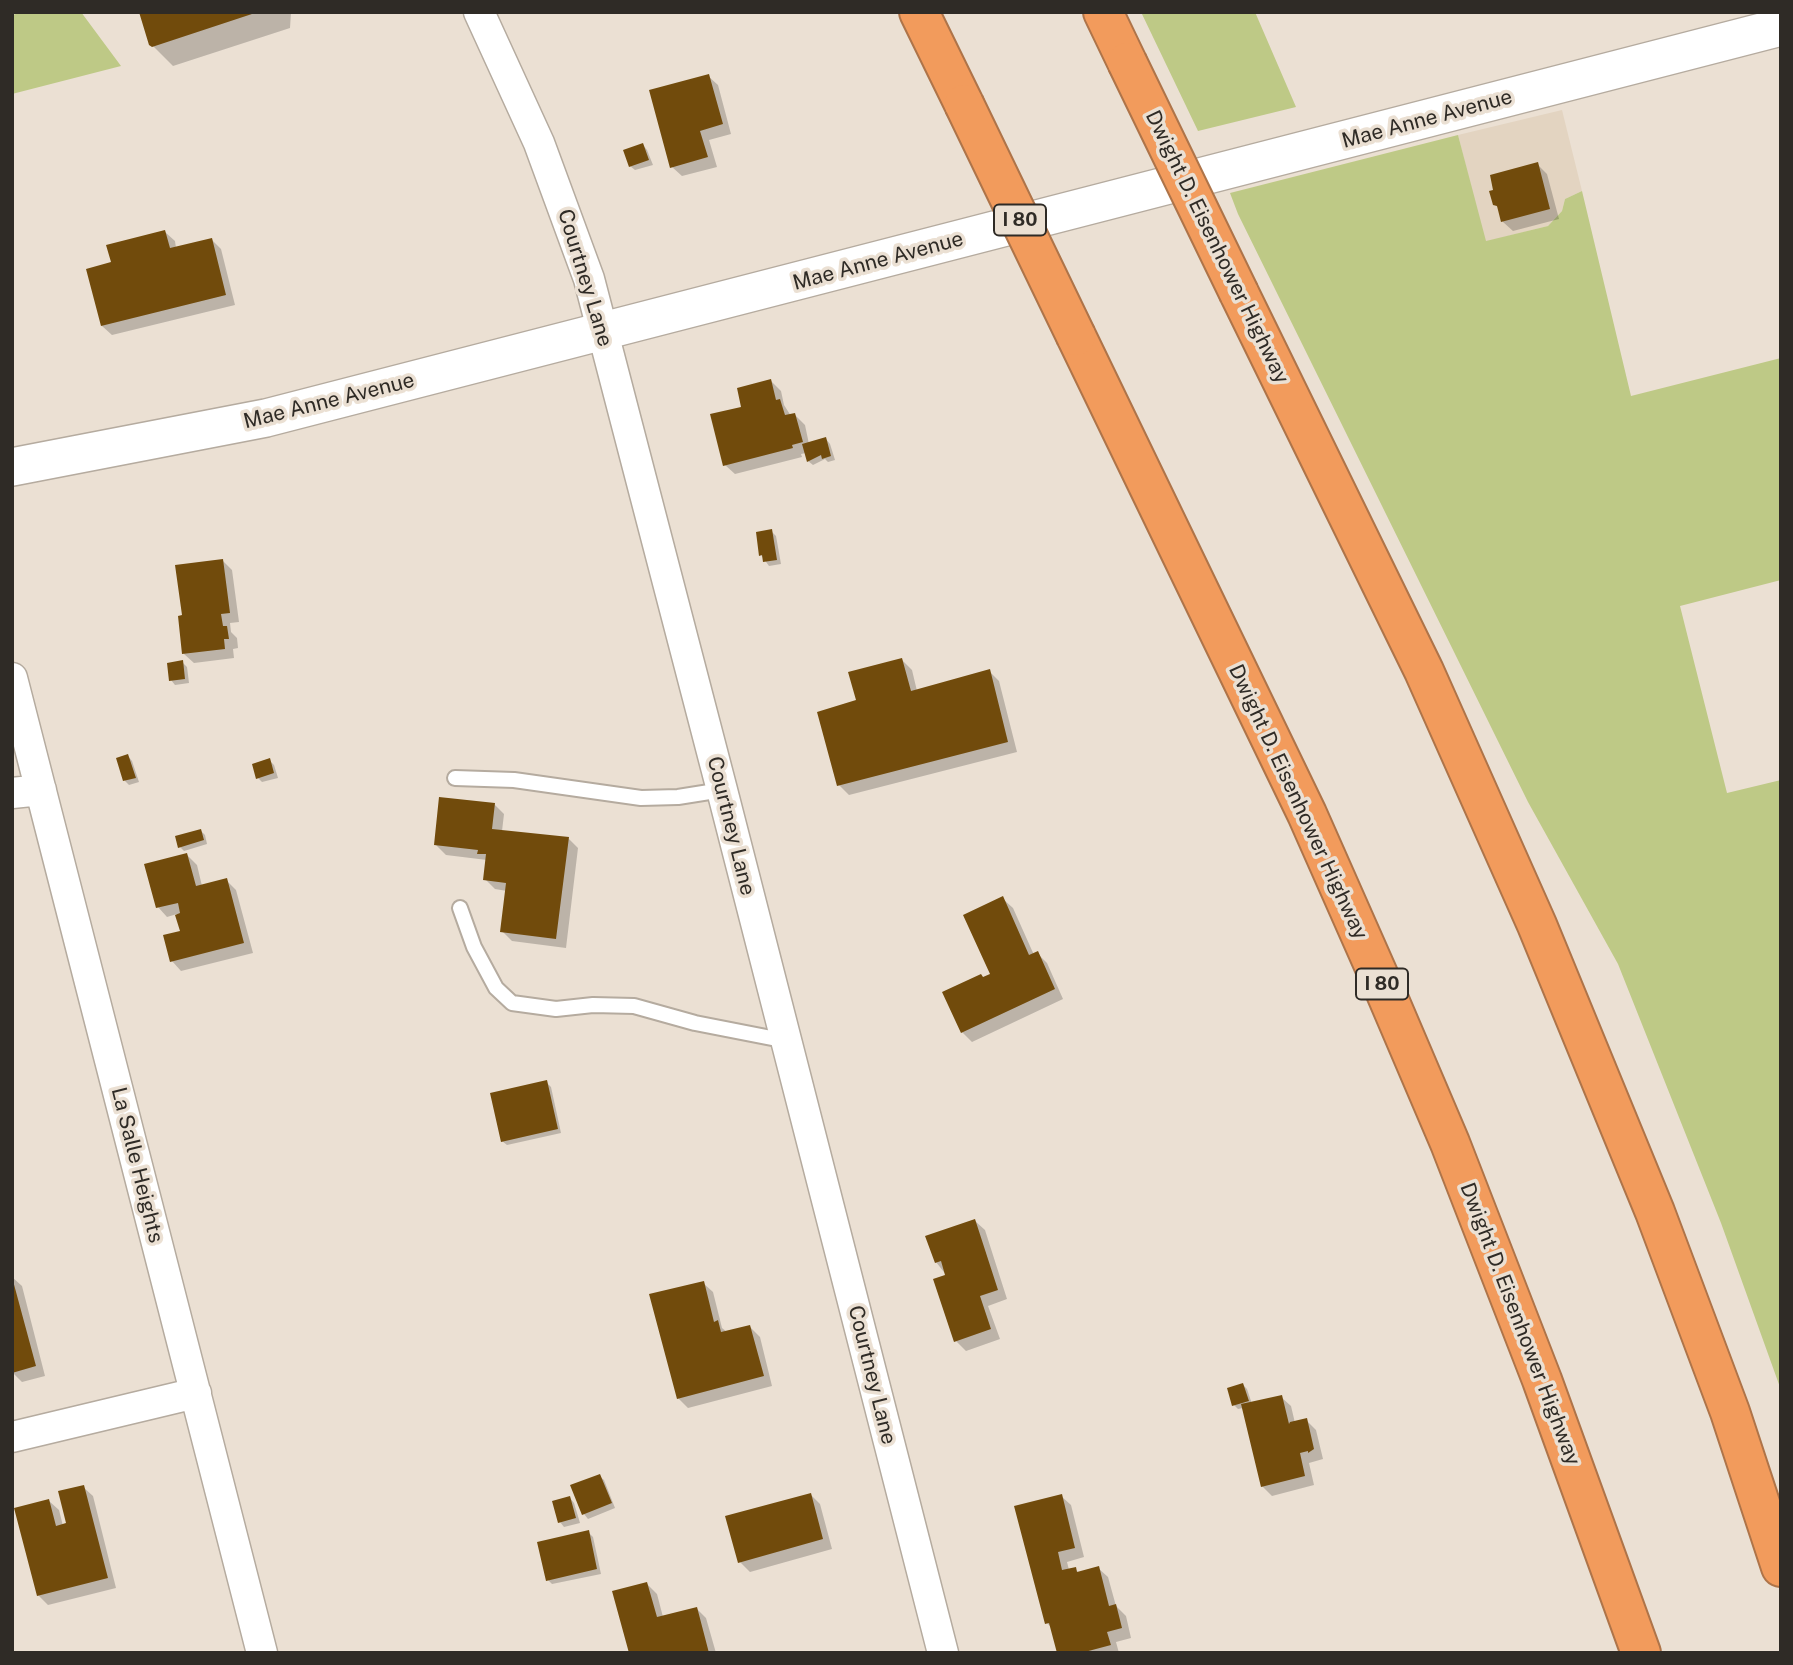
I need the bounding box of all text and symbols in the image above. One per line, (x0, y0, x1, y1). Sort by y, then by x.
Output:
street label: Mae Anne Avenue (1339, 84, 1515, 154)
street label: Dwight D. Eisenhower Highway (1140, 106, 1294, 388)
road number: I 80 (994, 204, 1046, 235)
street label: Courtney Lane (552, 206, 618, 350)
street label: Mae Anne Avenue (790, 226, 966, 296)
street label: Mae Anne Avenue (241, 368, 417, 434)
street label: Dwight D. Eisenhower Highway (1223, 660, 1373, 944)
street label: Courtney Lane (702, 754, 760, 898)
road number: I 80 (1356, 968, 1408, 1000)
street label: La Salle Heights (105, 1085, 169, 1245)
street label: Dwight D. Eisenhower Highway (1454, 1179, 1586, 1469)
street label: Courtney Lane (843, 1303, 901, 1447)

